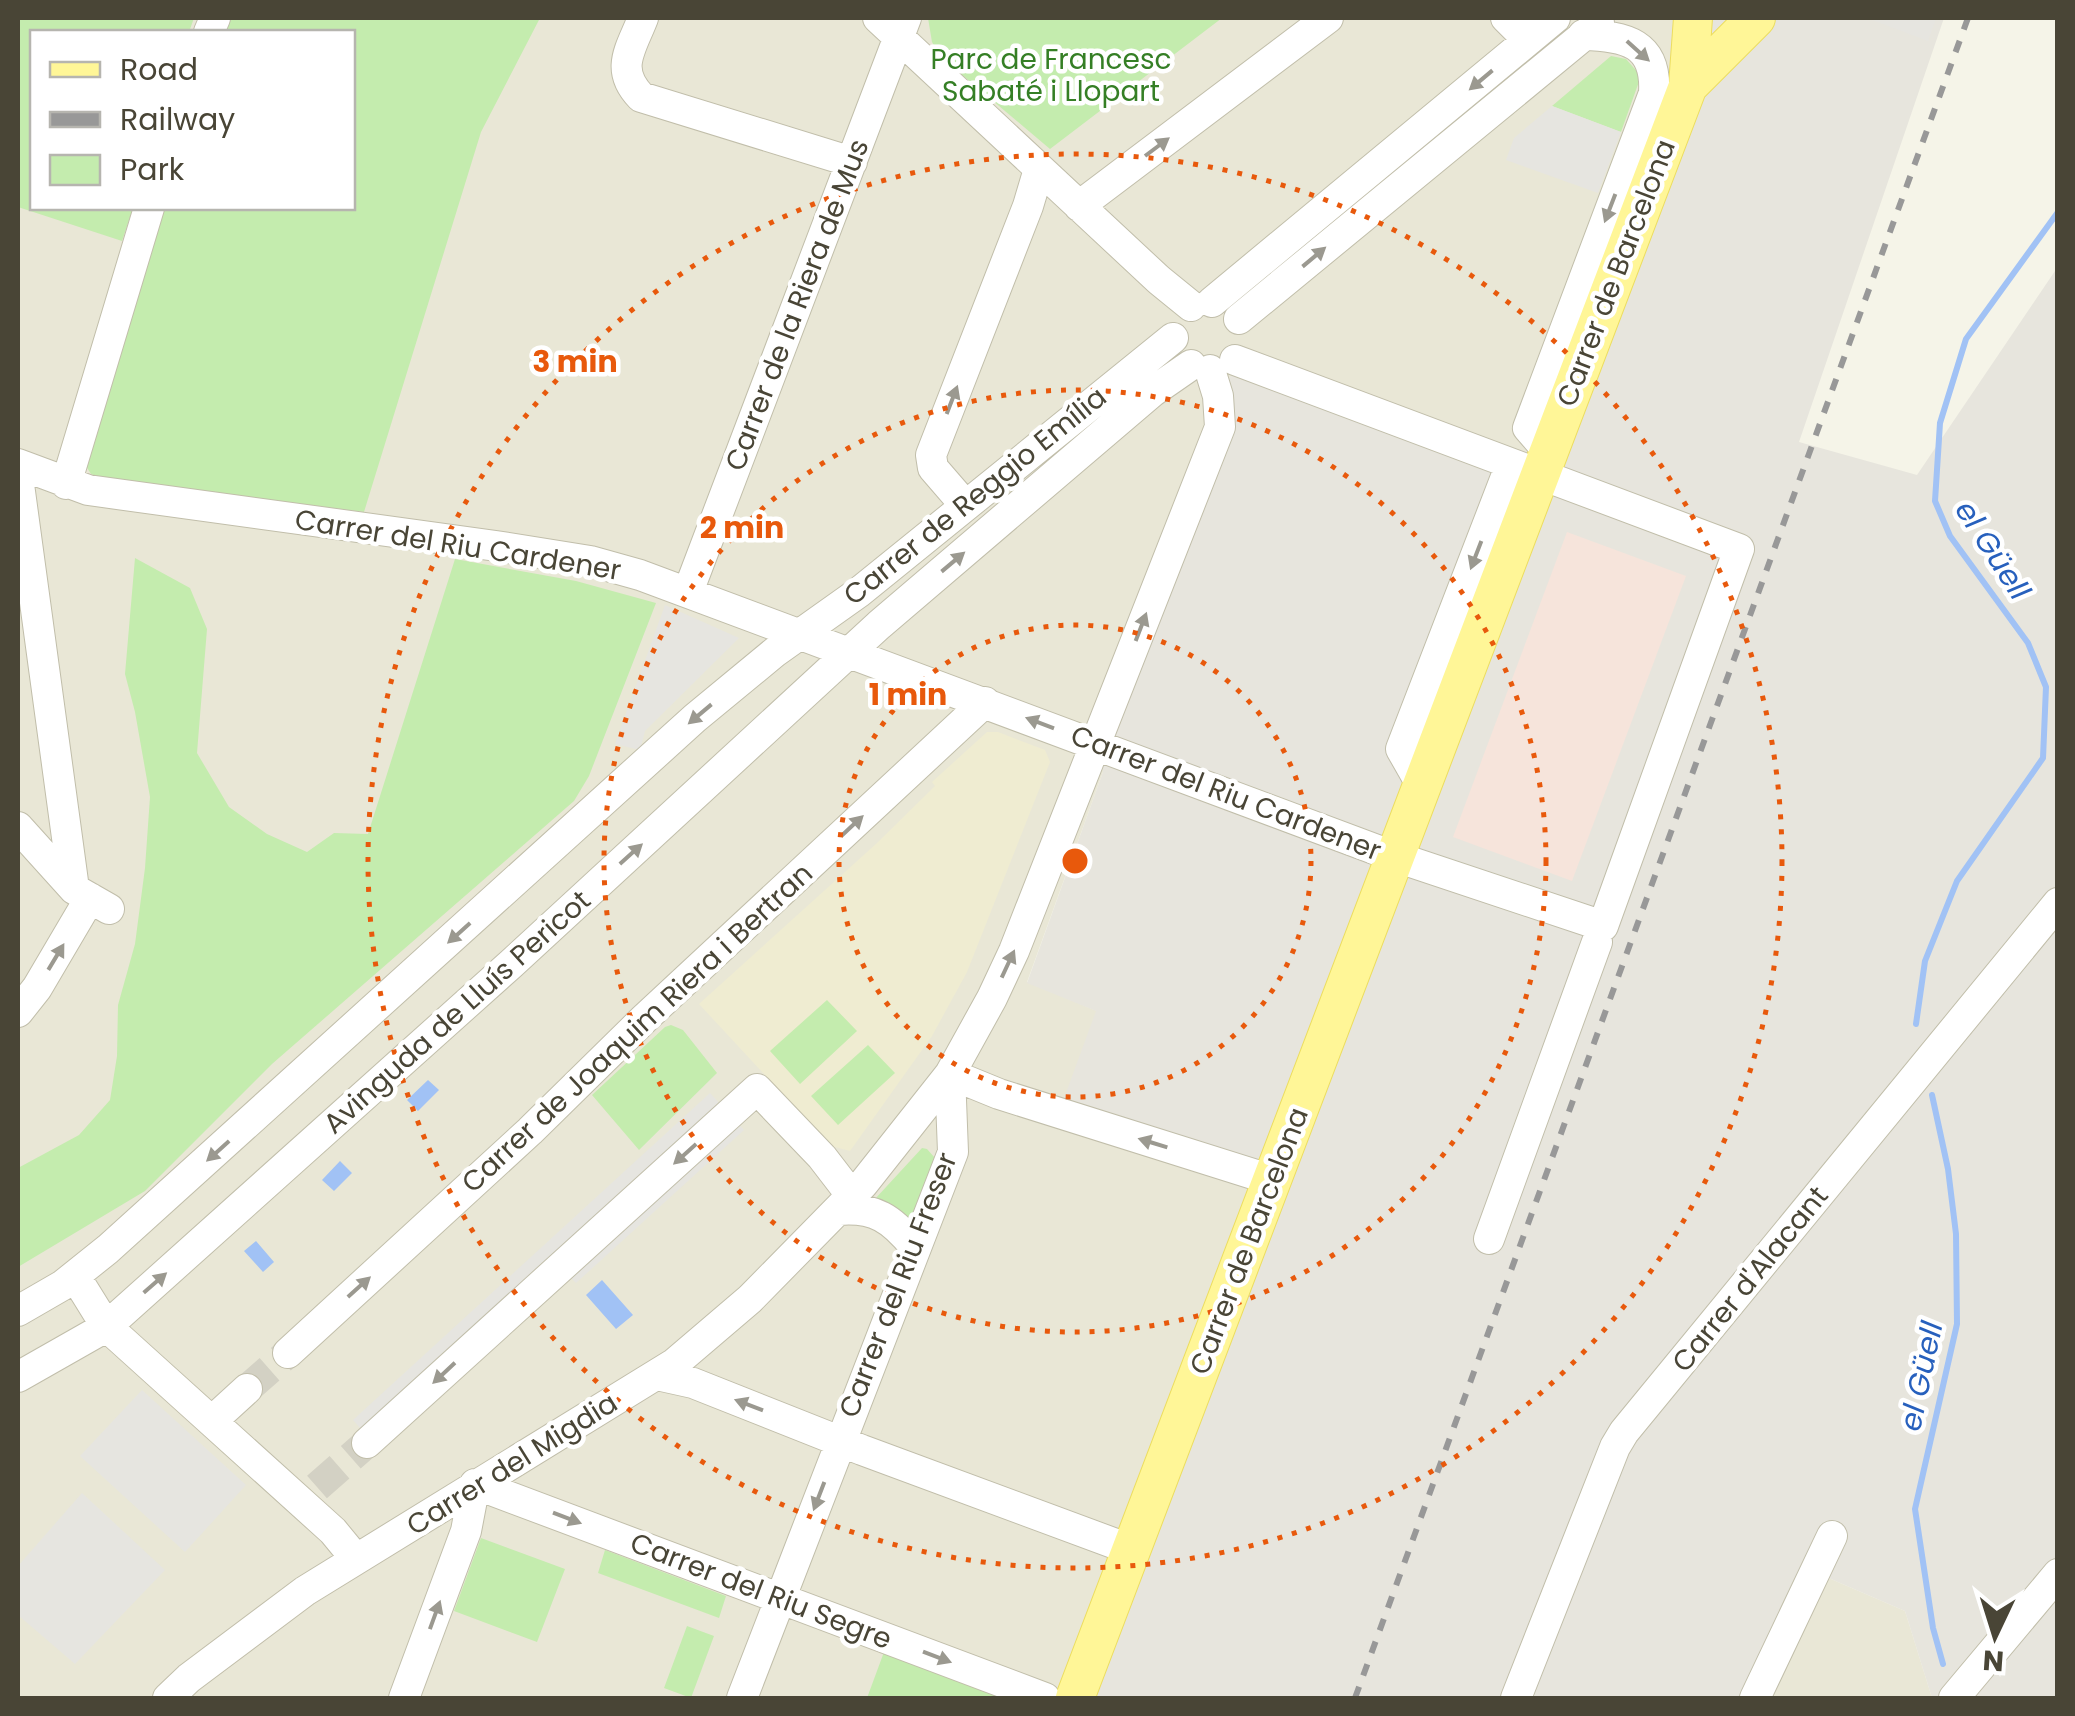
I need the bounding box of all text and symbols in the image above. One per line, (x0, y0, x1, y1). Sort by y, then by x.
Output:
legend (30, 30, 355, 210)
park label: Parc de Francesc Sabaté i Llopart (930, 40, 1172, 111)
one-way arrow (1625, 40, 1650, 62)
text: Road (120, 48, 198, 91)
one-way arrow (1468, 69, 1493, 90)
text: Railway (120, 98, 235, 141)
street label: Carrer de la Riera de Mus (716, 134, 878, 476)
street label: Carrer de Barcelona (1547, 134, 1685, 412)
one-way arrow (1144, 137, 1170, 158)
text: Park (120, 148, 185, 191)
one-way arrow (1602, 193, 1618, 223)
one-way arrow (1301, 247, 1326, 268)
text: 3 min (532, 340, 618, 383)
street label: Carrer de Reggio Emília (835, 378, 1115, 614)
one-way arrow (945, 384, 961, 414)
water label: el Güell (1945, 492, 2042, 609)
street label: Carrer del Riu Cardener (292, 500, 624, 590)
text: 2 min (700, 506, 784, 549)
one-way arrow (1468, 541, 1483, 571)
one-way arrow (940, 551, 965, 573)
one-way arrow (1134, 612, 1149, 642)
text: 1 min (869, 673, 947, 716)
one-way arrow (687, 703, 712, 725)
one-way arrow (1025, 714, 1055, 730)
street label: Carrer del Riu Cardener (1065, 716, 1387, 870)
one-way arrow (840, 815, 864, 838)
centre of rings (1057, 843, 1093, 879)
one-way arrow (618, 844, 643, 866)
street label: Carrer de Joaquim Riera i Bertran (453, 854, 821, 1202)
street label: Avinguda de Lluís Pericot (315, 881, 599, 1143)
one-way arrow (447, 921, 472, 943)
one-way arrow (47, 943, 64, 971)
one-way arrow (999, 949, 1016, 978)
street label: Carrer de Barcelona (1180, 1102, 1318, 1380)
one-way arrow (1137, 1135, 1168, 1150)
one-way arrow (206, 1139, 230, 1162)
one-way arrow (673, 1142, 697, 1165)
street label: Carrer del Riu Freser (829, 1147, 967, 1423)
street label: Carrer d'Alacant (1663, 1178, 1837, 1380)
one-way arrow (142, 1272, 167, 1294)
one-way arrow (347, 1276, 371, 1299)
water label: el Güell (1888, 1317, 1954, 1435)
one-way arrow (432, 1361, 457, 1383)
street label: Carrer del Migdia (399, 1383, 625, 1545)
one-way arrow (734, 1397, 764, 1412)
one-way arrow (810, 1481, 826, 1511)
one-way arrow (552, 1510, 582, 1526)
street label: Carrer del Riu Segre (625, 1523, 897, 1659)
north arrow (1945, 1586, 2045, 1686)
one-way arrow (428, 1599, 443, 1629)
text: N (1981, 1640, 2005, 1681)
one-way arrow (922, 1650, 952, 1665)

